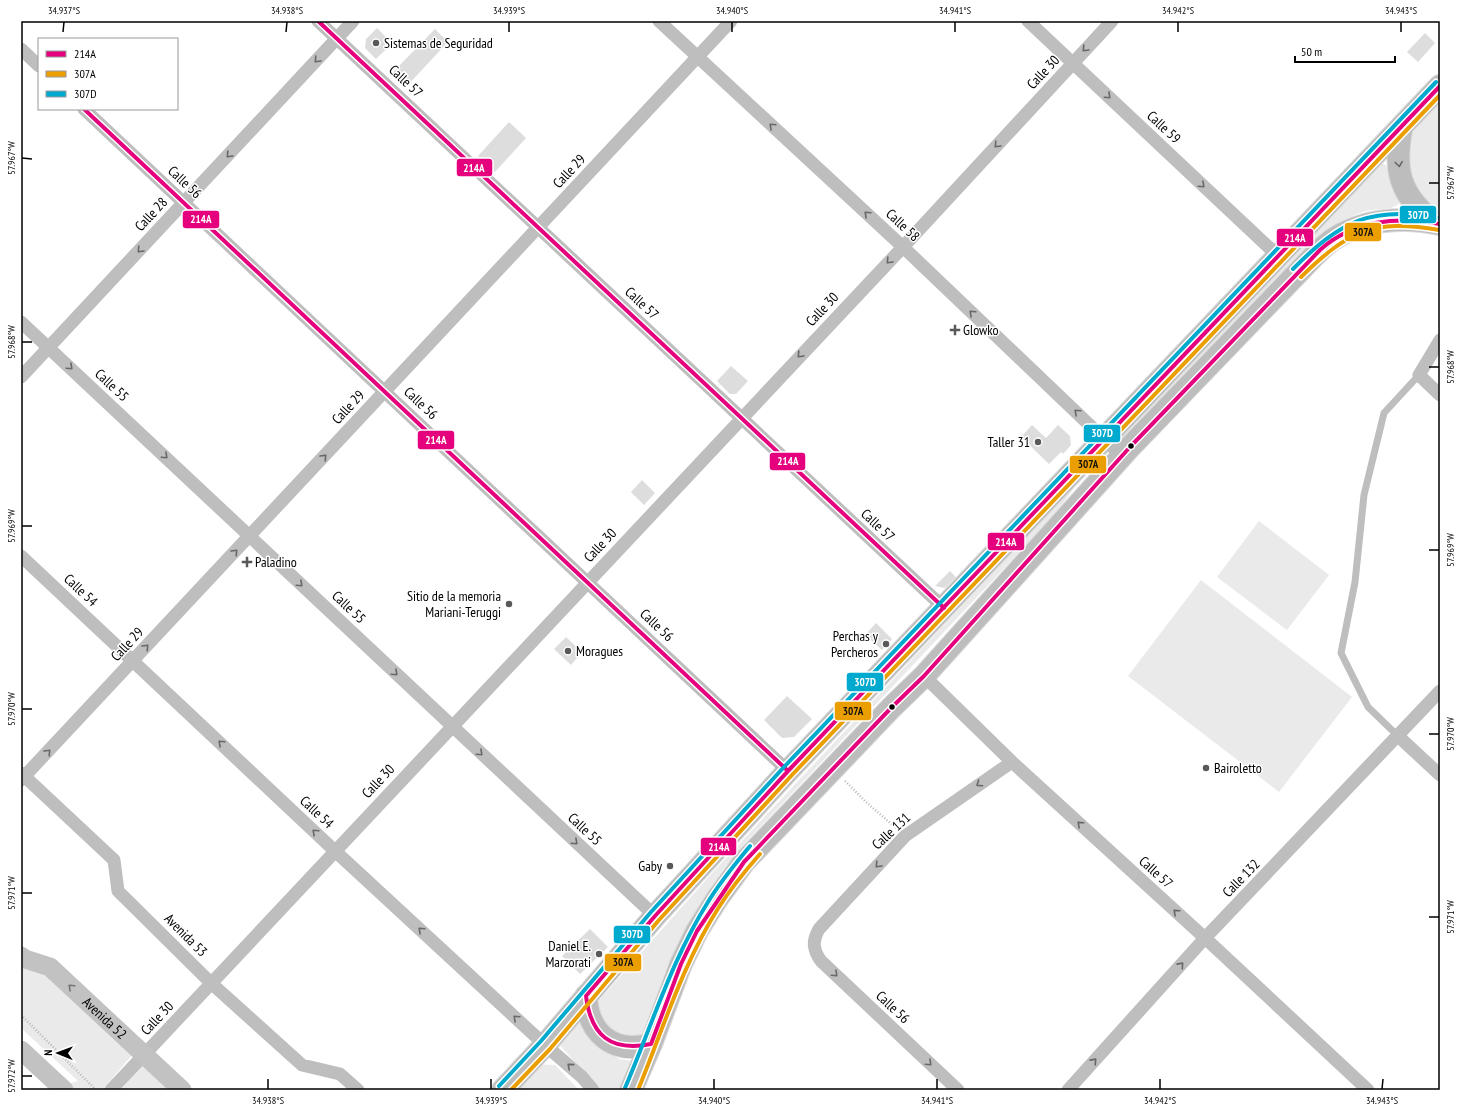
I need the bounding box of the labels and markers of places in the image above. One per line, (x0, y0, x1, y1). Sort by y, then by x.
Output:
place label: Sistemas de Seguridad (384, 34, 493, 52)
marker: Sistemas de Seguridad (371, 38, 381, 48)
place label: Glowko (963, 321, 999, 339)
marker: Glowko (950, 325, 960, 335)
place label: Taller 31 (988, 433, 1030, 451)
marker: Taller 31 (1033, 437, 1043, 447)
unlabelled marker (1126, 441, 1136, 451)
place label: Paladino (255, 553, 297, 571)
marker: Paladino (242, 557, 252, 567)
place label: Sitio de la memoria Mariani-Teruggi (407, 587, 501, 621)
marker: Sitio de la memoria Mariani-Teruggi (504, 599, 514, 609)
place label: Perchas y Percheros (831, 627, 879, 661)
marker: Perchas y Percheros (881, 639, 891, 649)
place label: Moragues (576, 642, 623, 660)
marker: Moragues (563, 646, 573, 656)
unlabelled marker (887, 702, 897, 712)
place label: Bairoletto (1214, 759, 1262, 777)
marker: Bairoletto (1201, 763, 1211, 773)
place label: Gaby (638, 857, 663, 875)
marker: Gaby (665, 861, 675, 871)
place label: Daniel E. Marzorati (545, 937, 591, 971)
marker: Daniel E. Marzorati (594, 949, 604, 959)

